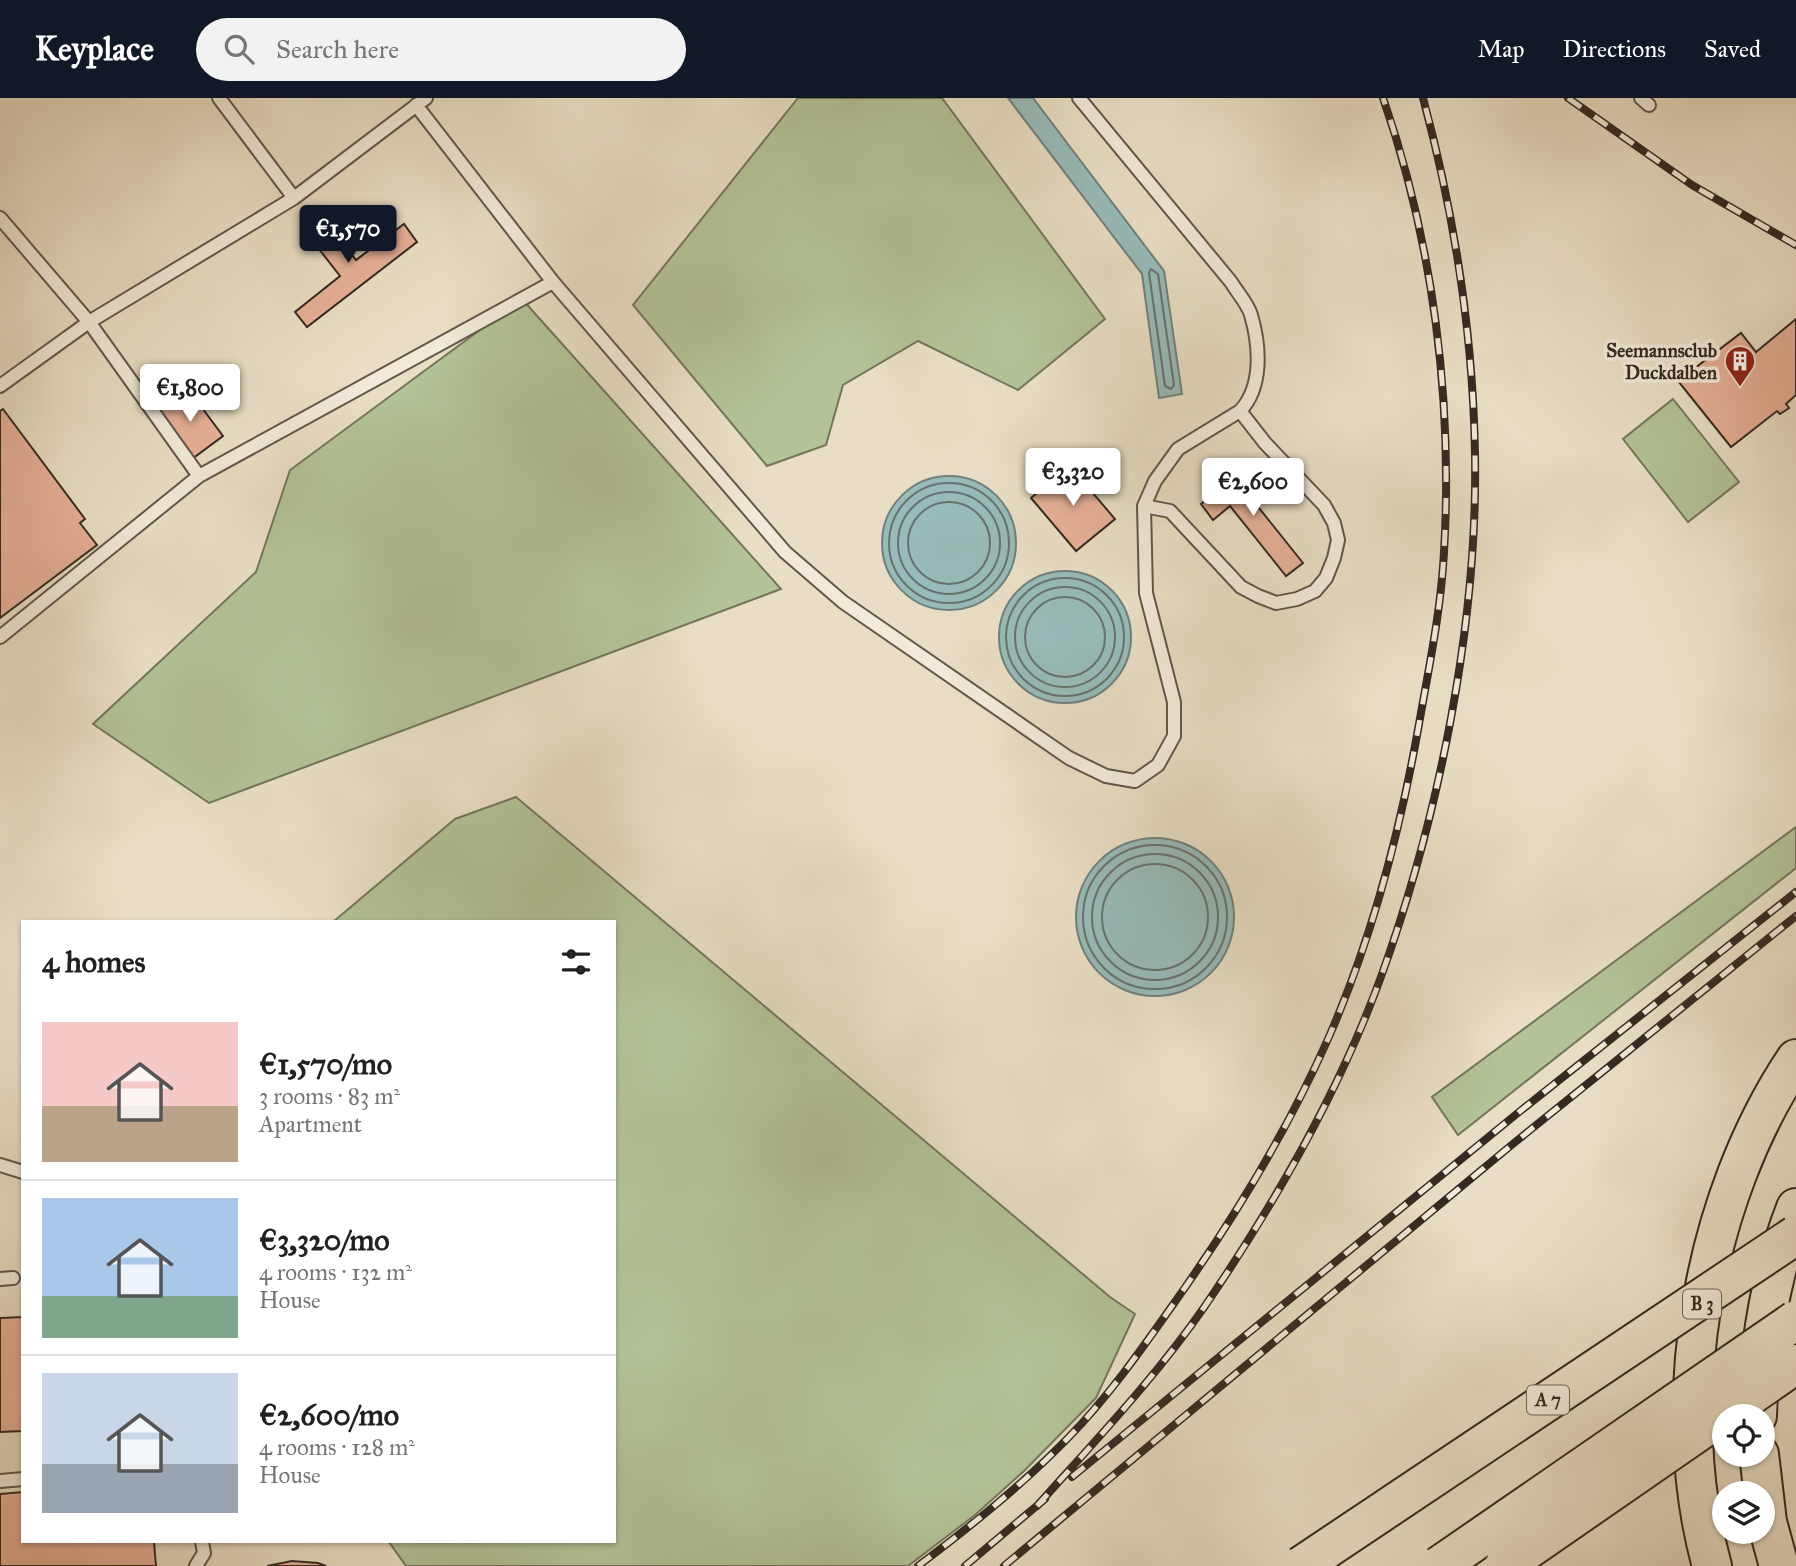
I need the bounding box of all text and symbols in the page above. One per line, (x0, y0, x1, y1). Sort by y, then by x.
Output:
search box (196, 18, 686, 81)
text: Keyplace (35, 29, 154, 69)
icon: search (220, 30, 258, 68)
text: Search here (276, 33, 399, 65)
text: Map (1478, 34, 1525, 64)
text: Directions (1563, 34, 1666, 64)
text: Saved (1704, 34, 1761, 64)
pin: €1,570 (291, 206, 405, 265)
text: €1,570 (316, 214, 380, 242)
place label: Seemannsclub Duckdalben (1606, 339, 1718, 384)
building icon: Seemannsclub Duckdalben (1723, 344, 1757, 388)
pin: €1,800 (133, 364, 247, 424)
text: €1,800 (156, 373, 224, 401)
pin: €3,320 (1016, 448, 1130, 508)
text: €3,320 (1041, 457, 1105, 485)
pin: €2,600 (1196, 458, 1310, 518)
text: €2,600 (1218, 467, 1288, 495)
icon: filters (557, 943, 595, 981)
text: 4 homes (42, 944, 146, 980)
text: €1,570/mo (259, 1046, 392, 1082)
icon: home (98, 1050, 182, 1134)
text: 3 rooms · 83 m² (259, 1082, 400, 1110)
text: Apartment (259, 1110, 362, 1138)
text: €3,320/mo (259, 1222, 390, 1258)
icon: home (98, 1226, 182, 1310)
text: 4 rooms · 132 m² (259, 1258, 412, 1286)
text: House (259, 1286, 321, 1314)
road number: B 3 (1683, 1289, 1721, 1318)
road number: A 7 (1527, 1386, 1569, 1414)
text: €2,600/mo (259, 1397, 399, 1433)
icon: home (98, 1401, 182, 1485)
map controls (1712, 1404, 1775, 1544)
button: locate (1712, 1404, 1775, 1467)
text: 4 rooms · 128 m² (259, 1433, 415, 1461)
text: House (259, 1461, 321, 1489)
button: layers (1712, 1481, 1775, 1544)

